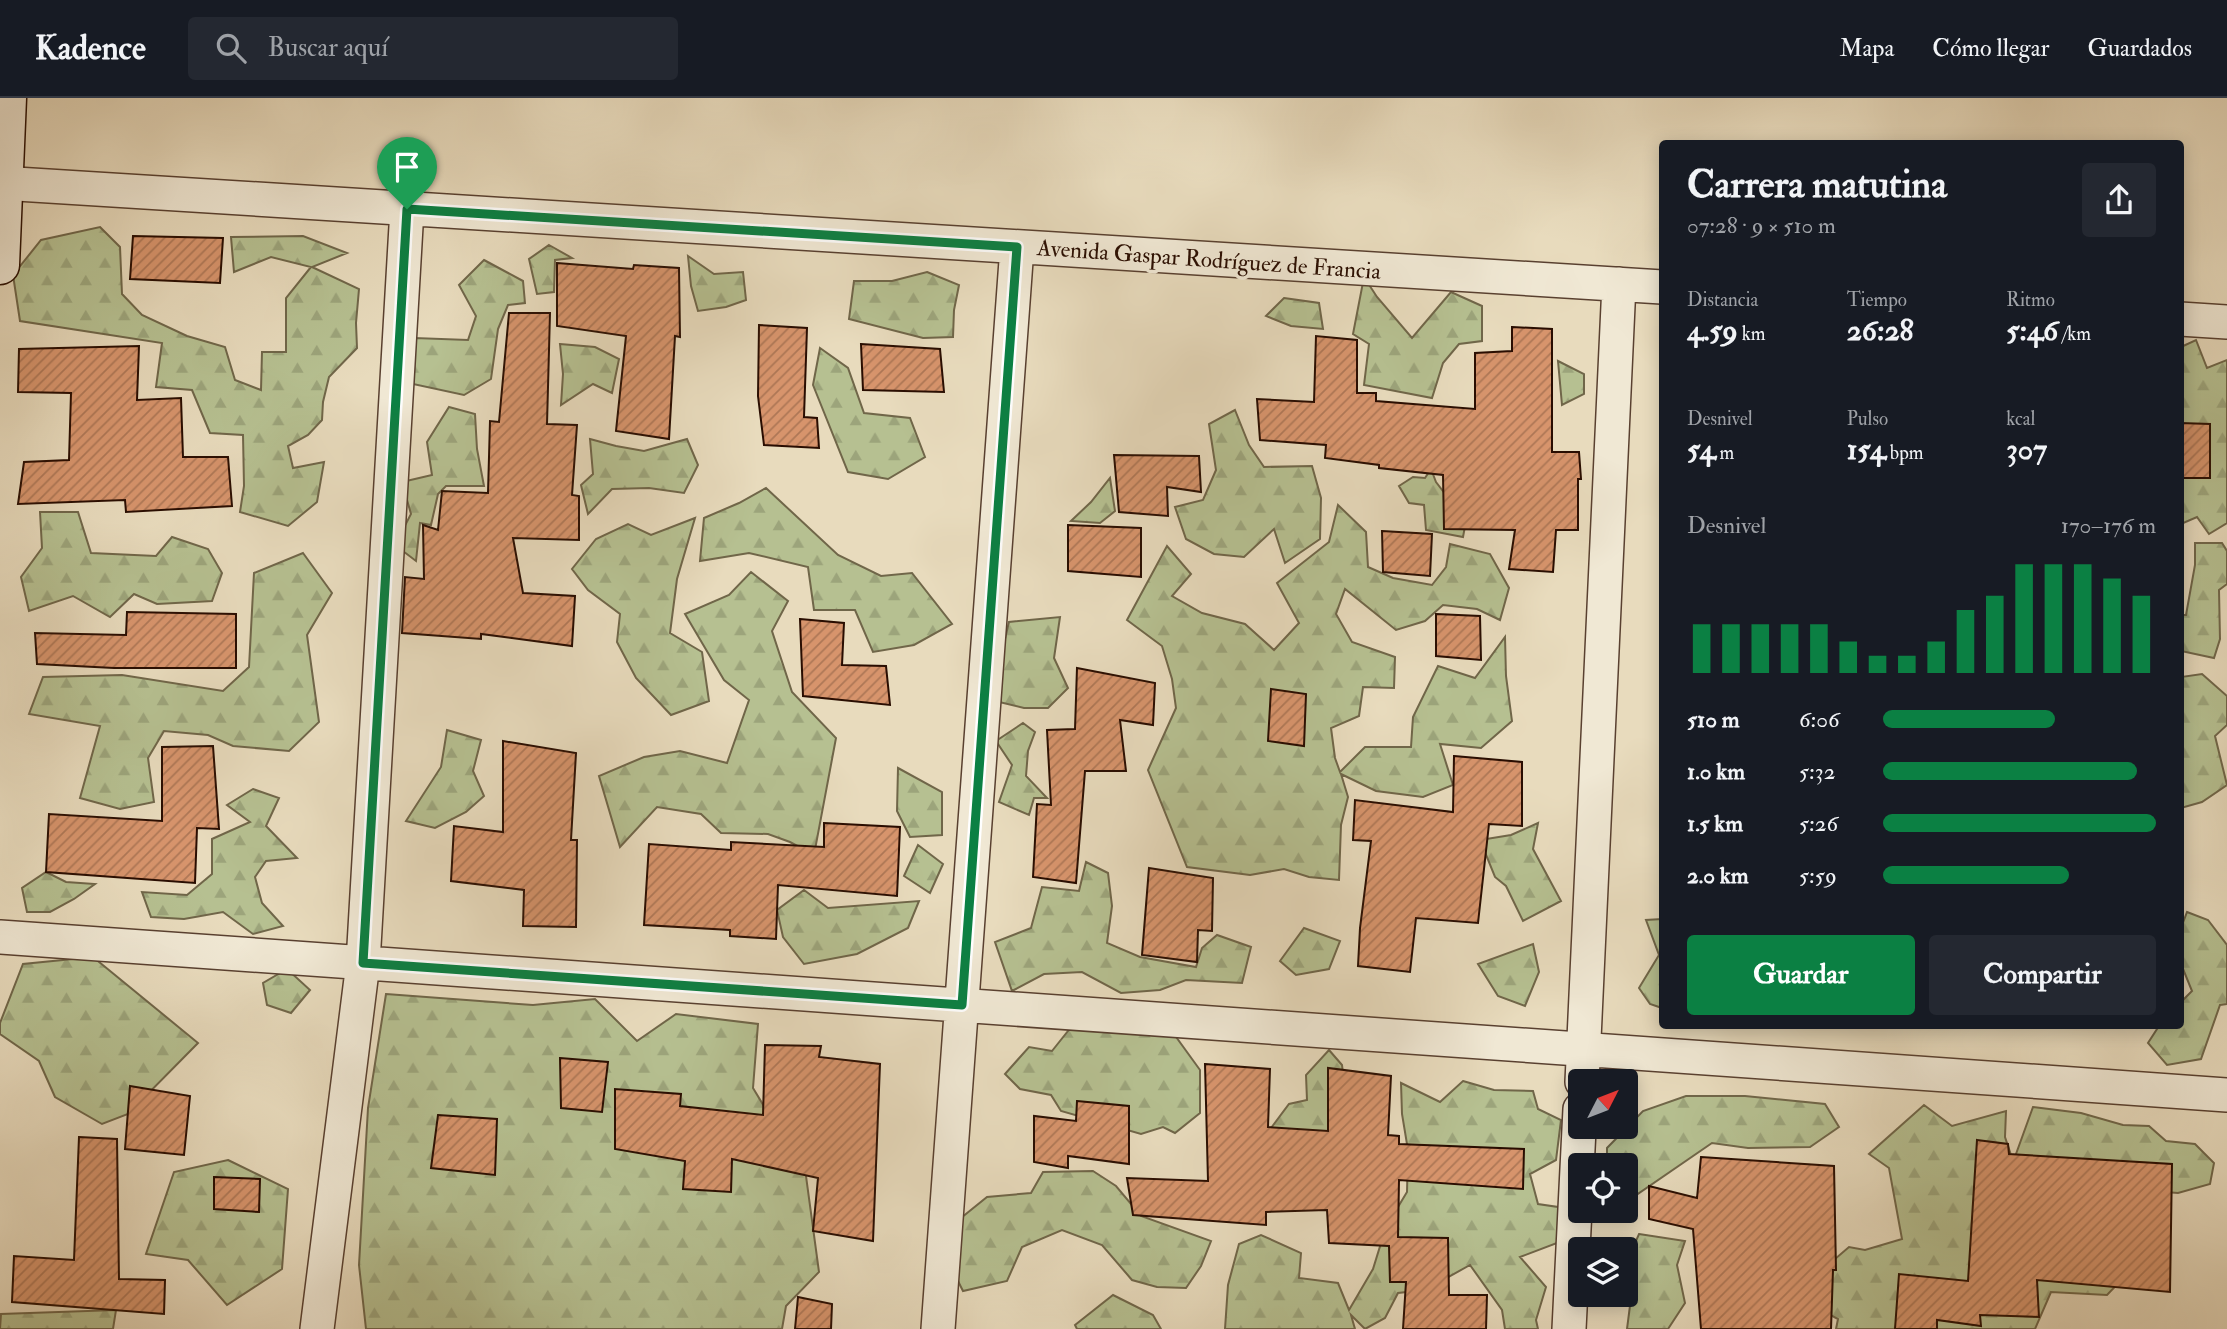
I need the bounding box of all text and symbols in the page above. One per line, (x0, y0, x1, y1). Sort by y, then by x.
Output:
search box (188, 17, 678, 80)
text: Kadence (35, 28, 146, 69)
icon: search (212, 29, 250, 67)
text: Buscar aquí (268, 32, 388, 64)
text: Mapa (1839, 33, 1894, 64)
text: Cómo llegar (1932, 33, 2049, 64)
text: Guardados (2087, 33, 2192, 64)
pin (377, 137, 437, 209)
icon: arrive (388, 148, 426, 186)
text: Carrera matutina (1687, 161, 1947, 209)
button: share (2082, 163, 2156, 237)
text: 07:28 · 9 × 510 m (1687, 211, 1836, 240)
street label: Avenida Gaspar Rodríguez de Francia (1035, 233, 1382, 287)
text: Distancia (1687, 288, 1758, 312)
text: Tiempo (1847, 288, 1907, 312)
text: Ritmo (2006, 288, 2055, 312)
text: 4.59 (1687, 312, 1738, 349)
text: 26:28 (1847, 312, 1914, 349)
text: 5:46 (2006, 312, 2058, 349)
text: km (1738, 322, 1765, 346)
text: /km (2058, 322, 2091, 346)
text: Desnivel (1687, 407, 1753, 431)
text: Pulso (1847, 407, 1888, 431)
text: kcal (2006, 407, 2035, 431)
text: 54 (1687, 431, 1716, 468)
text: 154 (1847, 431, 1886, 468)
text: 307 (2006, 431, 2047, 468)
text: m (1716, 441, 1734, 465)
text: bpm (1886, 441, 1924, 465)
text: Desnivel (1687, 511, 1766, 540)
text: 170–176 m (2061, 511, 2156, 540)
text: 510 m (1687, 705, 1740, 734)
text: 6:06 (1799, 705, 1840, 734)
text: 1.0 km (1687, 757, 1745, 786)
text: 5:32 (1799, 757, 1835, 786)
text: 1.5 km (1687, 809, 1743, 838)
text: 5:26 (1799, 809, 1838, 838)
text: 2.0 km (1687, 861, 1749, 890)
text: 5:59 (1799, 861, 1837, 890)
button: Guardar (1687, 935, 1915, 1015)
button: Compartir (1929, 935, 2156, 1015)
north arrow (1568, 1069, 1638, 1139)
map controls (1568, 1069, 1638, 1307)
button: locate (1568, 1153, 1638, 1223)
button: layers (1568, 1237, 1638, 1307)

